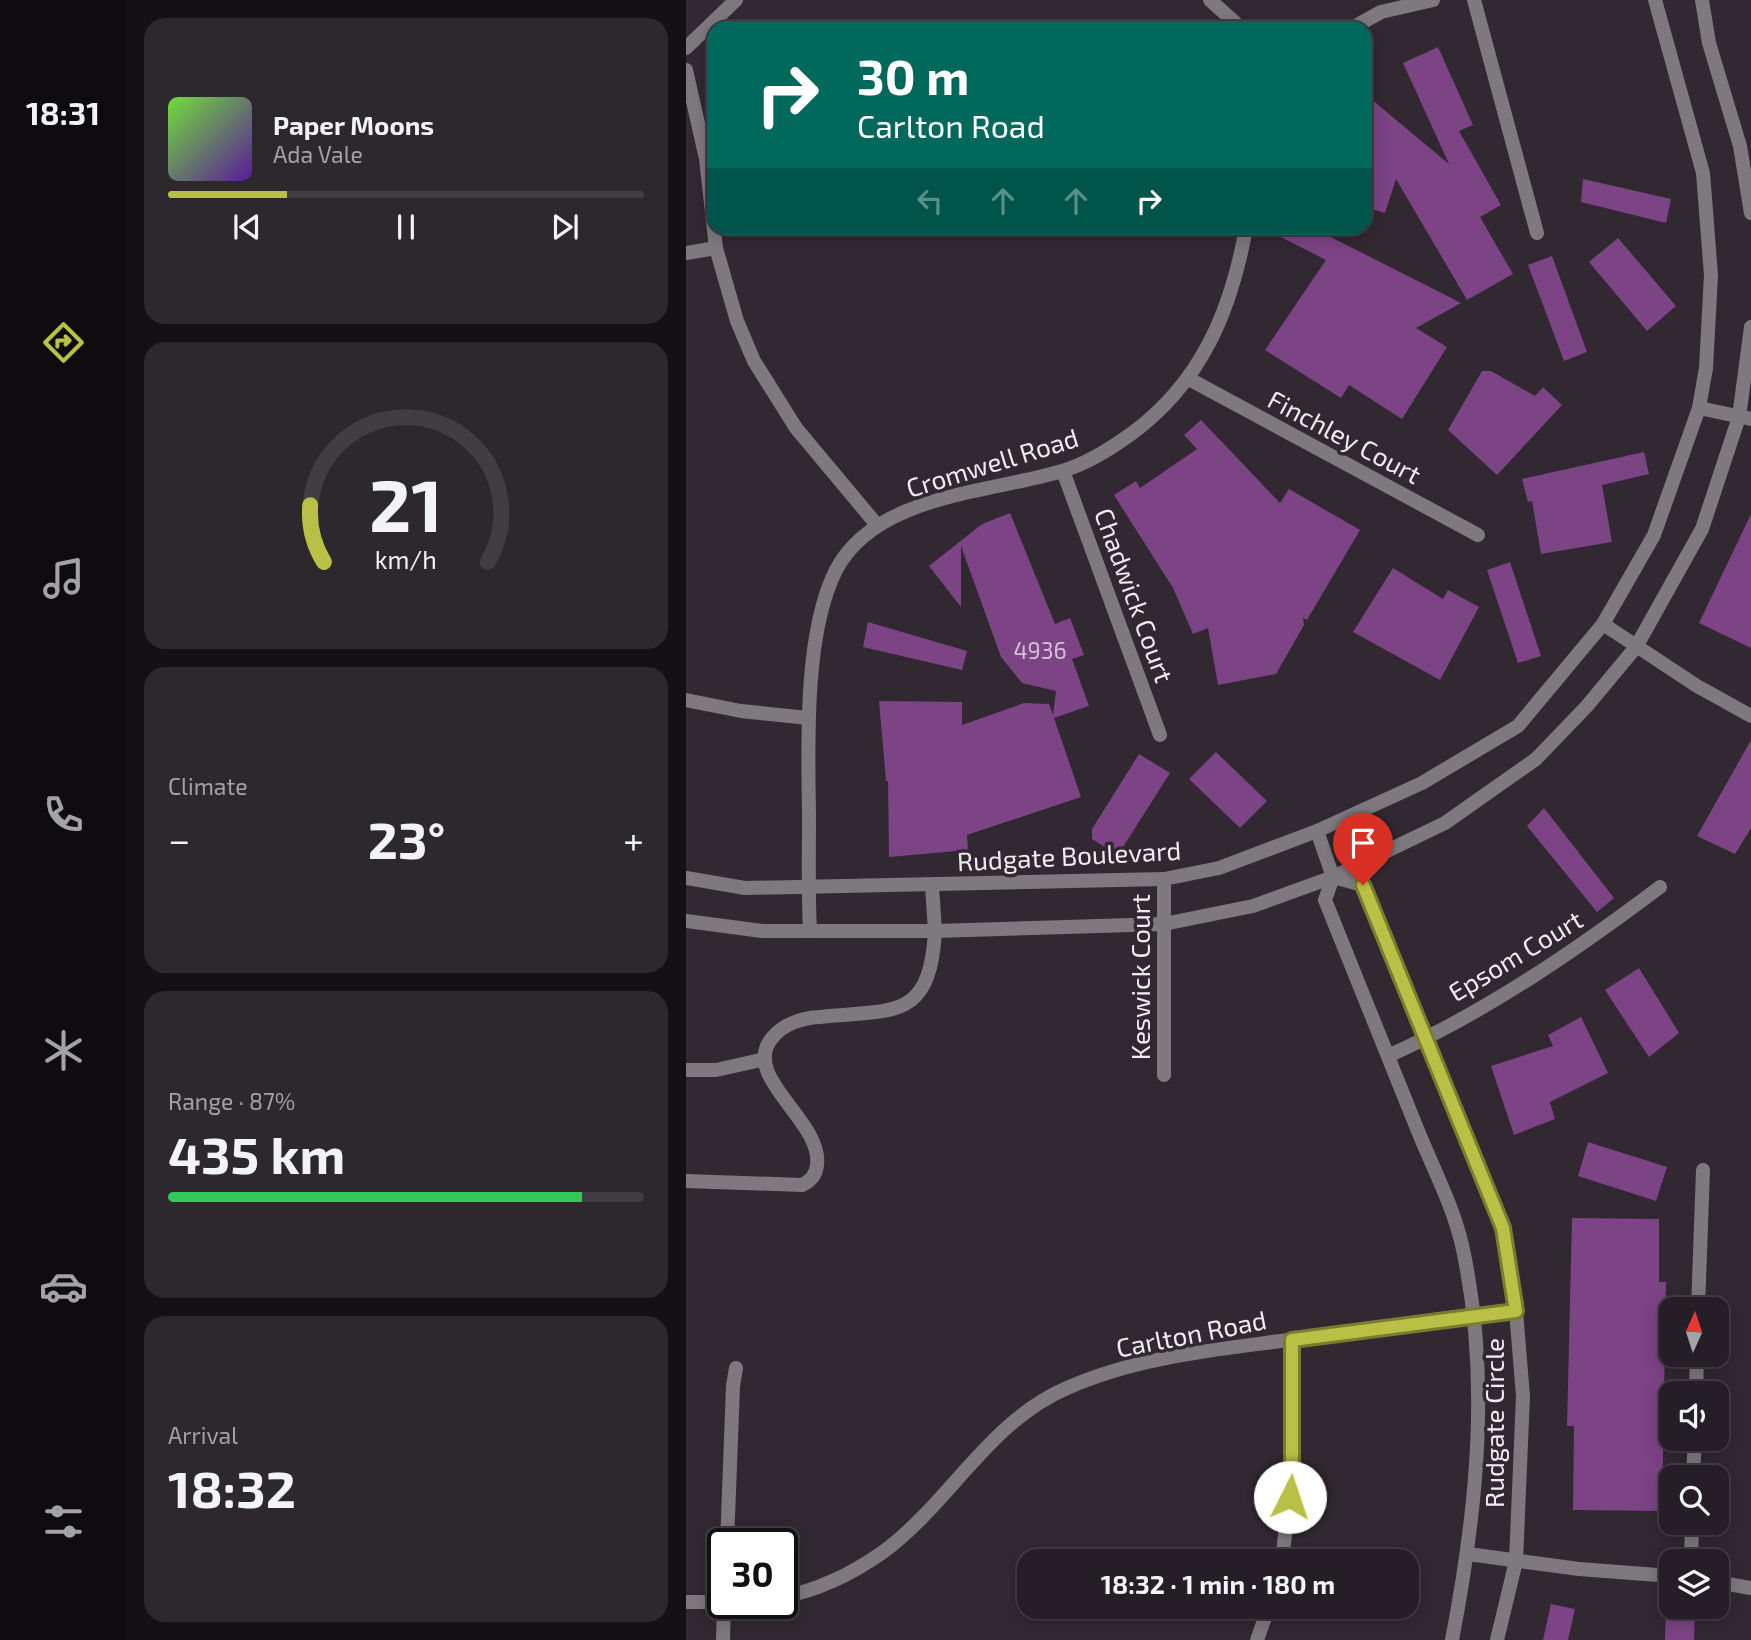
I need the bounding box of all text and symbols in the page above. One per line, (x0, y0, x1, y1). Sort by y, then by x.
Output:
text: 30 m (857, 46, 969, 105)
icon: right (742, 49, 833, 140)
text: 18:31 (26, 93, 100, 131)
text: Carlton Road (857, 106, 1045, 144)
text: Paper Moons (273, 109, 434, 140)
text: Ada Vale (273, 140, 363, 168)
icon: left (911, 182, 949, 220)
icon: ahead (984, 182, 1022, 220)
icon: ahead (1057, 182, 1095, 220)
icon: right (1130, 182, 1168, 220)
icon: previous (228, 208, 266, 246)
icon: pause (387, 208, 425, 246)
icon: next (546, 208, 584, 246)
icon: directions (39, 318, 88, 367)
street label: Finchley Court (1263, 383, 1427, 489)
street label: Cromwell Road (902, 421, 1082, 503)
text: 21 (369, 459, 443, 547)
street label: Chadwick Court (1089, 504, 1181, 686)
text: km/h (375, 543, 437, 573)
icon: music (39, 554, 88, 603)
house number: 4936 (1013, 636, 1067, 664)
text: Climate (168, 772, 248, 800)
icon: phone (39, 790, 88, 839)
text: 23° (368, 807, 445, 869)
pin (1333, 813, 1393, 885)
text: − (168, 816, 190, 862)
text: + (623, 816, 644, 862)
icon: arrive (1344, 824, 1382, 862)
street label: Rudgate Boulevard (956, 834, 1182, 876)
street label: Keswick Court (1124, 894, 1155, 1060)
street label: Epsom Court (1442, 903, 1588, 1007)
icon: climate (39, 1026, 88, 1075)
text: Range · 87% (168, 1087, 295, 1115)
text: 435 km (168, 1122, 345, 1184)
icon: car (39, 1262, 88, 1311)
north arrow (1659, 1297, 1729, 1367)
map controls (1659, 1297, 1729, 1619)
street label: Carlton Road (1113, 1303, 1269, 1363)
street label: Rudgate Circle (1478, 1338, 1509, 1508)
button: sound (1659, 1381, 1729, 1451)
text: Arrival (168, 1421, 238, 1449)
text: 18:32 (168, 1456, 296, 1518)
position arrow (1253, 1460, 1327, 1534)
button: search (1659, 1465, 1729, 1535)
icon: filters (39, 1497, 88, 1546)
speed limit sign: 30 (707, 1528, 798, 1619)
button: layers (1659, 1549, 1729, 1619)
text: 18:32 · 1 min · 180 m (1101, 1568, 1335, 1599)

